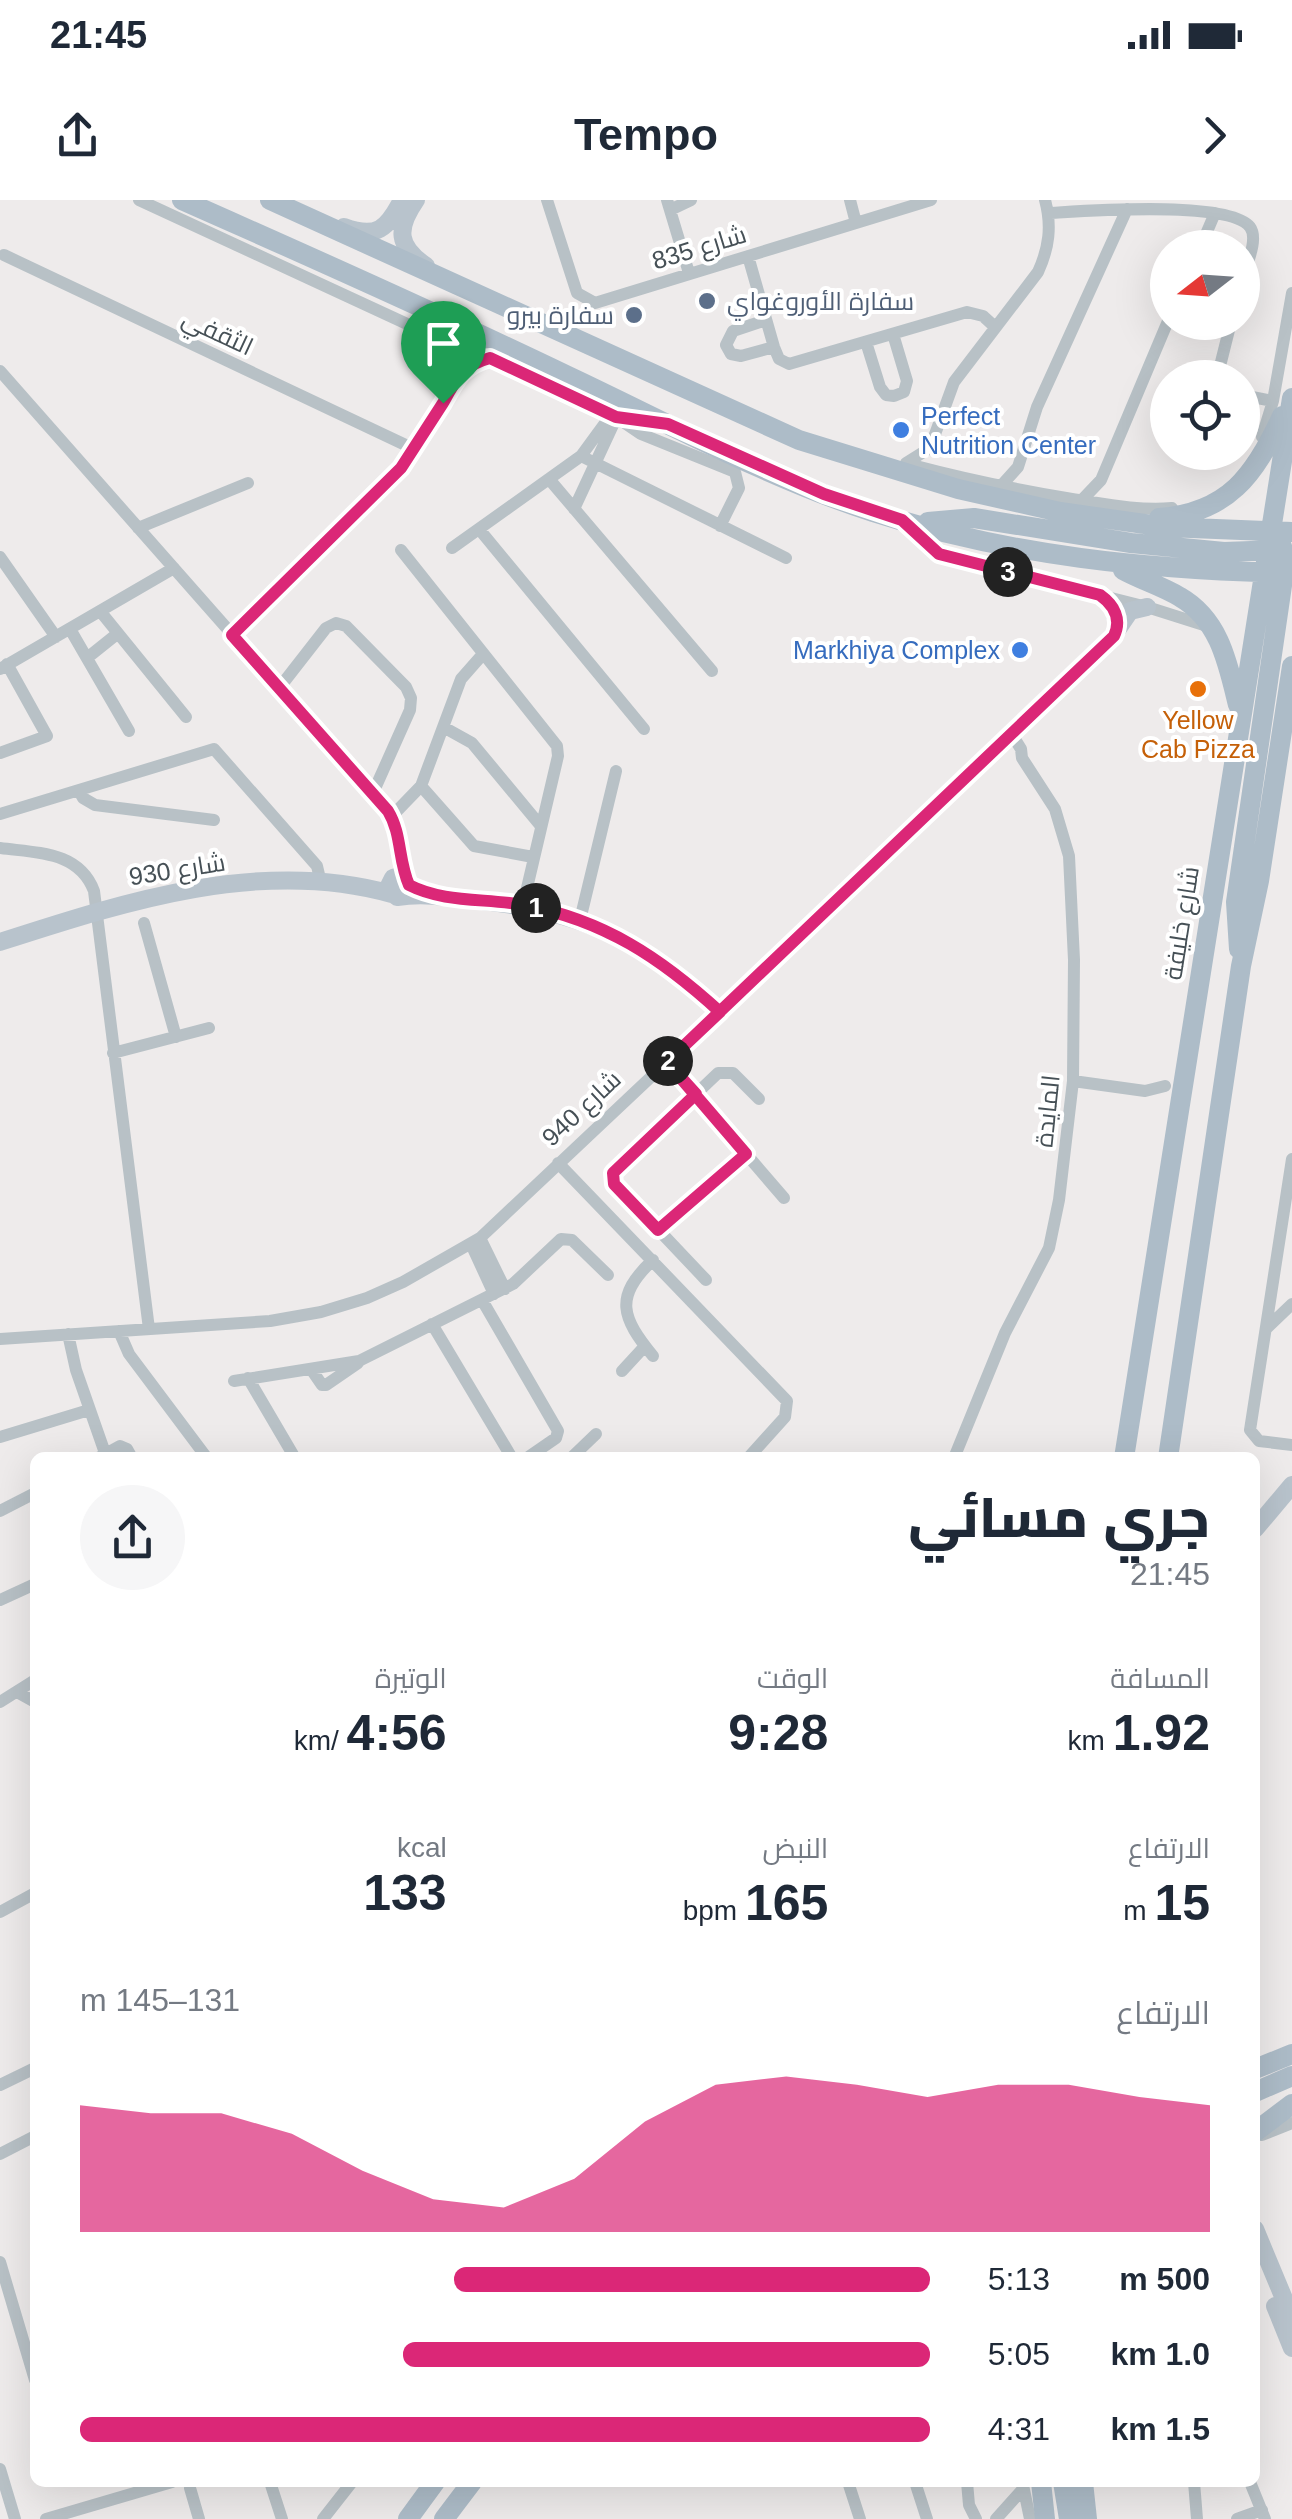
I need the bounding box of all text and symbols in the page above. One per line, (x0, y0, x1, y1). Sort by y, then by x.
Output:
text: 21:45 (50, 14, 147, 56)
icon: share (50, 108, 105, 163)
icon: forward (1187, 108, 1242, 163)
text: Tempo (574, 109, 718, 160)
street label: شارع 835 (648, 219, 750, 277)
north arrow (1150, 230, 1260, 340)
map controls (1150, 230, 1260, 470)
place label: سفارة الأوروغواي (727, 287, 914, 321)
marker: سفارة الأوروغواي (696, 290, 718, 312)
pin (401, 301, 486, 404)
place label: سفارة بيرو (507, 301, 614, 330)
street label: الثقفي (176, 303, 258, 366)
marker: سفارة بيرو (623, 304, 645, 326)
icon: arrive (416, 316, 471, 371)
button: locate (1150, 360, 1260, 470)
place label: Perfect Nutrition Center (921, 402, 1096, 459)
marker: Perfect Nutrition Center (890, 419, 912, 441)
pin: 3 (983, 547, 1033, 597)
text: 3 (1000, 556, 1016, 587)
place label: Markhiya Complex (793, 636, 1000, 664)
marker: Markhiya Complex (1009, 639, 1031, 661)
marker: Yellow Cab Pizza (1187, 678, 1209, 700)
place label: Yellow Cab Pizza (1141, 706, 1255, 763)
street label: شارع 930 (127, 848, 228, 893)
street label: شارع خليفة (1158, 864, 1207, 982)
pin: 1 (511, 883, 561, 933)
text: 1 (528, 892, 544, 923)
pin: 2 (643, 1036, 693, 1086)
text: 2 (660, 1045, 676, 1076)
street label: شارع 940 (536, 1065, 628, 1154)
street label: المايدة (1029, 1073, 1065, 1149)
button: share (80, 1485, 185, 1590)
text: جري مسائي (908, 1487, 1210, 1549)
text: 21:45 (1130, 1556, 1210, 1592)
text: الوتيرة (375, 1663, 447, 1694)
text: الوقت (757, 1663, 828, 1694)
text: المسافة (1110, 1663, 1210, 1694)
text: 4:56 (347, 1705, 447, 1761)
text: 9:28 (728, 1705, 828, 1761)
text: 1.92 (1113, 1705, 1210, 1761)
text: /km (294, 1725, 347, 1756)
text: km (1068, 1725, 1113, 1756)
text: kcal (397, 1832, 447, 1863)
text: النبض (762, 1833, 828, 1864)
text: الارتفاع (1128, 1833, 1210, 1864)
text: 133 (363, 1865, 447, 1921)
text: 165 (745, 1875, 828, 1931)
text: 15 (1154, 1875, 1210, 1931)
text: bpm (683, 1895, 745, 1926)
text: m (1123, 1895, 1154, 1926)
text: 131–145 m (80, 1982, 240, 2018)
text: الارتفاع (1116, 1995, 1210, 2031)
text: 5:13 (988, 2261, 1050, 2297)
text: 500 m (1119, 2261, 1210, 2297)
text: 5:05 (988, 2336, 1050, 2372)
text: 1.0 km (1110, 2336, 1210, 2372)
text: 4:31 (988, 2411, 1050, 2447)
text: 1.5 km (1110, 2411, 1210, 2447)

